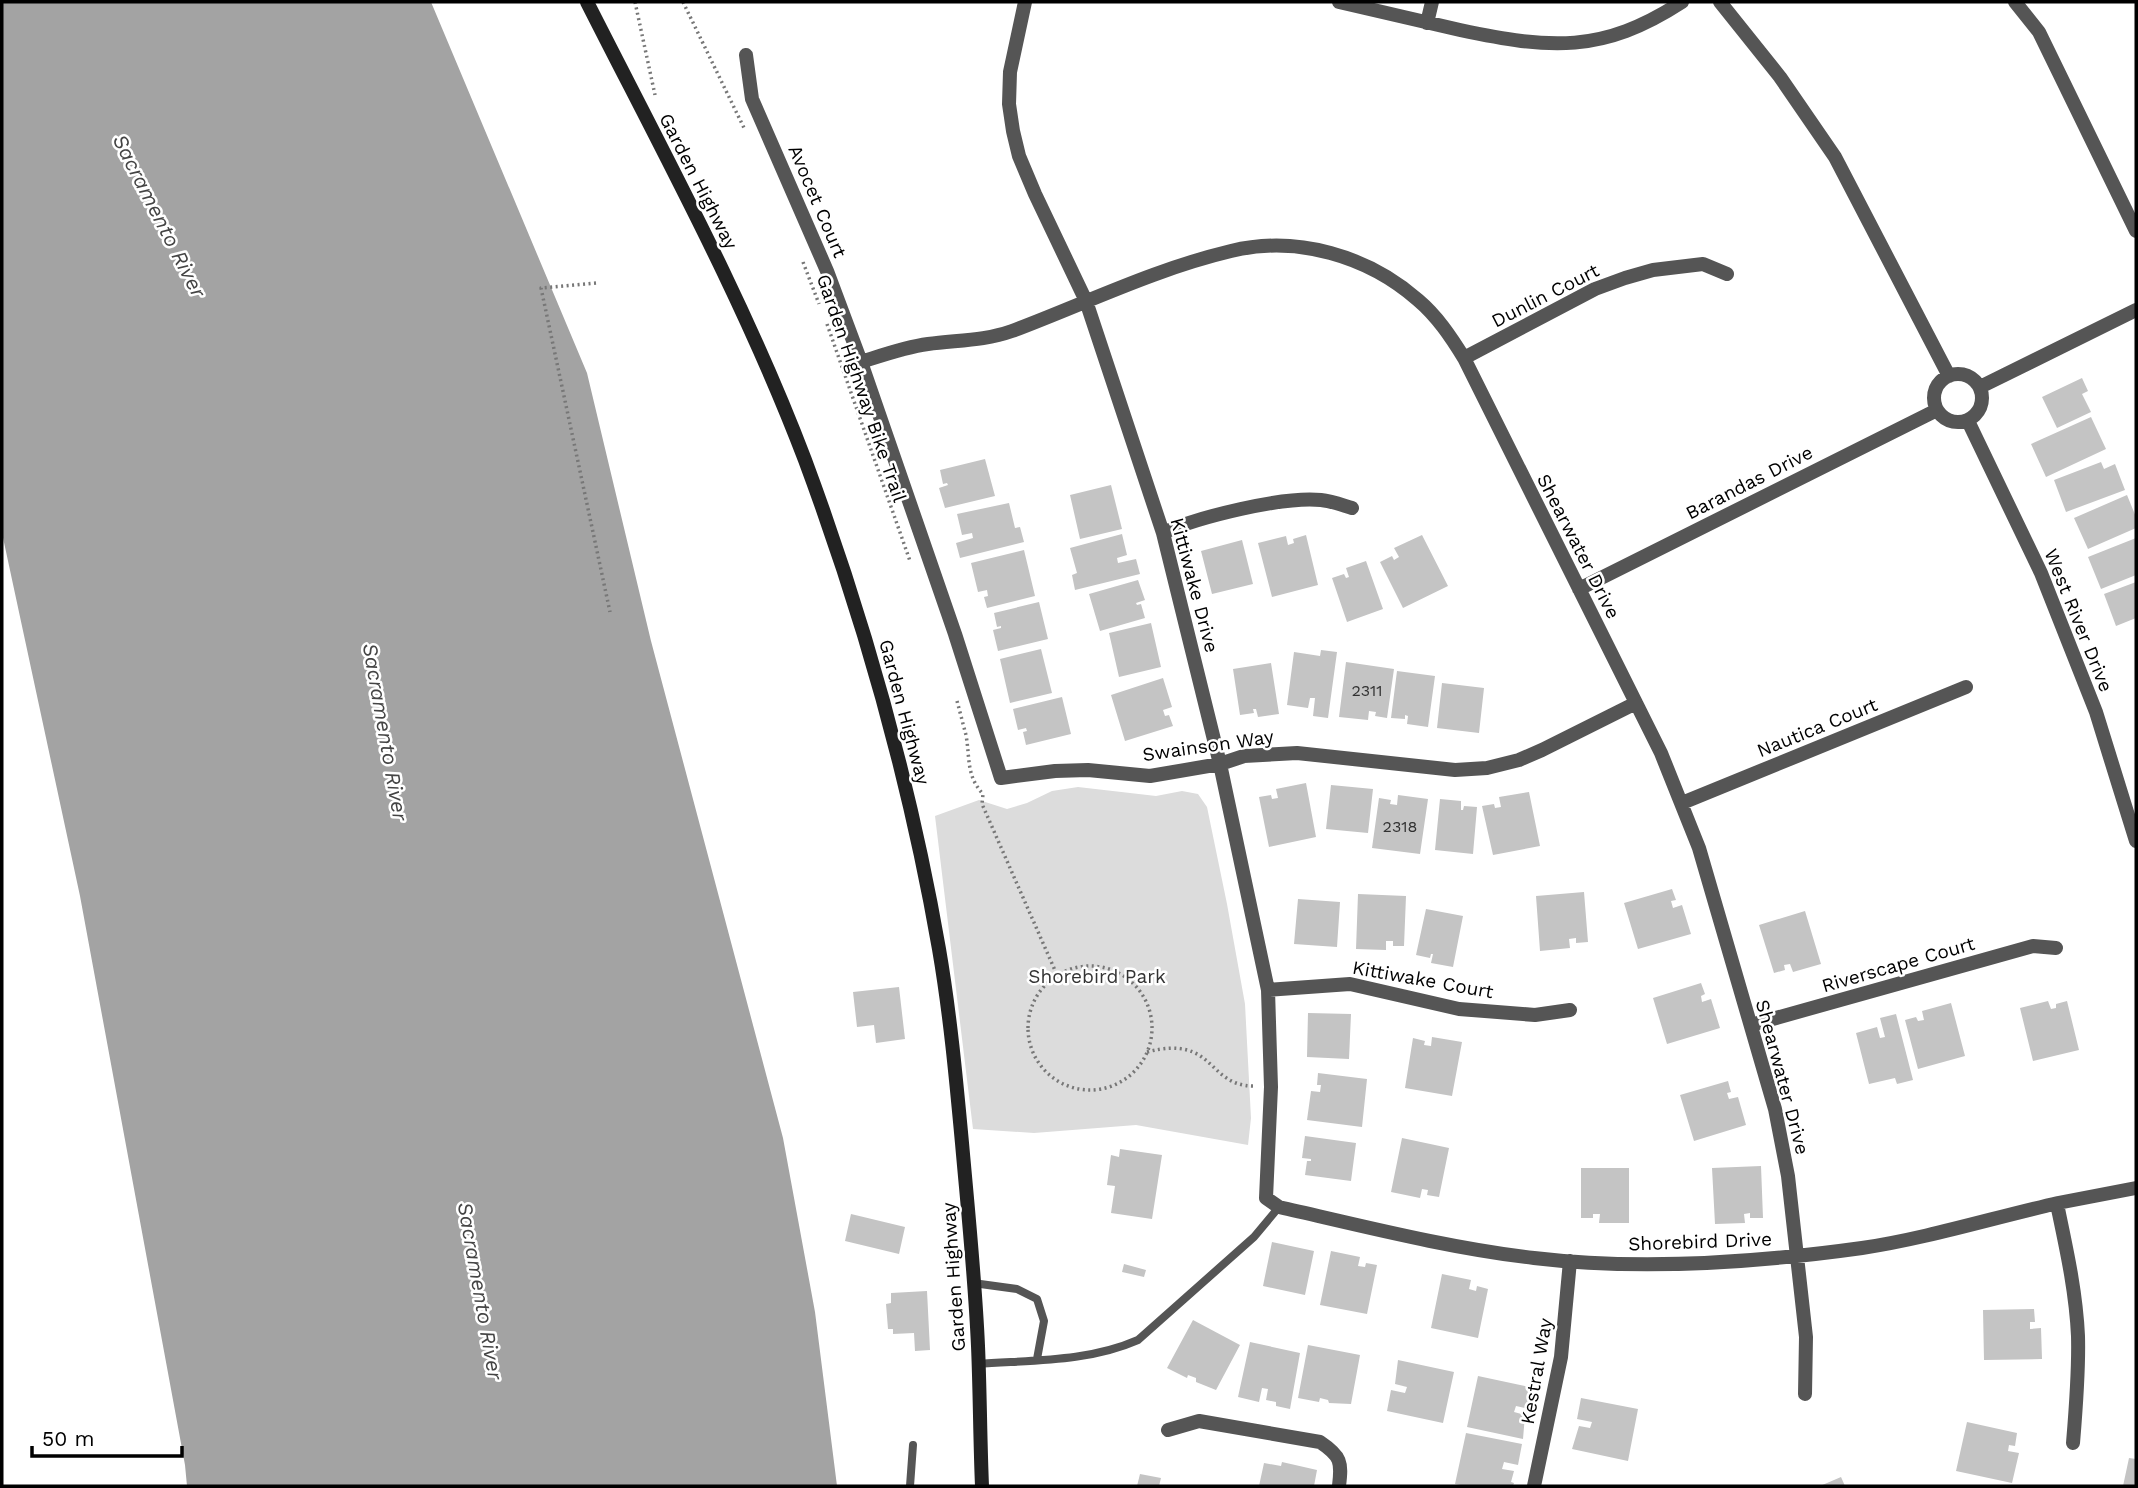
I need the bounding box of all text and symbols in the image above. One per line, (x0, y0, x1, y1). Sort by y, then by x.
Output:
street label: Garden Highway (654, 109, 743, 253)
water label: Sacramento River (107, 130, 212, 302)
street label: Avocet Court (783, 141, 852, 261)
street label: Dunlin Court (1488, 258, 1603, 332)
street label: Garden Highway Bike Trail (812, 271, 911, 505)
street label: Barandas Drive (1682, 441, 1817, 524)
street label: Shearwater Drive (1532, 470, 1625, 622)
street label: Kittiwake Drive (1165, 515, 1224, 655)
street label: West River Drive (2039, 545, 2118, 695)
street label: Garden Highway (874, 637, 935, 787)
water label: Sacramento River (358, 641, 414, 824)
house number: 2311 (1351, 681, 1383, 700)
street label: Nautica Court (1754, 693, 1881, 762)
street label: Swainson Way (1141, 725, 1275, 766)
house number: 2318 (1383, 817, 1417, 836)
street label: Riverscape Court (1819, 932, 1977, 997)
street label: Kittiwake Court (1351, 956, 1495, 1003)
park label: Shorebird Park (1028, 965, 1166, 988)
street label: Shearwater Drive (1751, 997, 1814, 1157)
water label: Sacramento River (453, 1200, 509, 1383)
street label: Garden Highway (937, 1201, 970, 1352)
street label: Shorebird Drive (1628, 1227, 1772, 1256)
street label: Kestral Way (1516, 1316, 1557, 1426)
scale bar (32, 1414, 182, 1458)
text: 50 m (42, 1426, 94, 1451)

